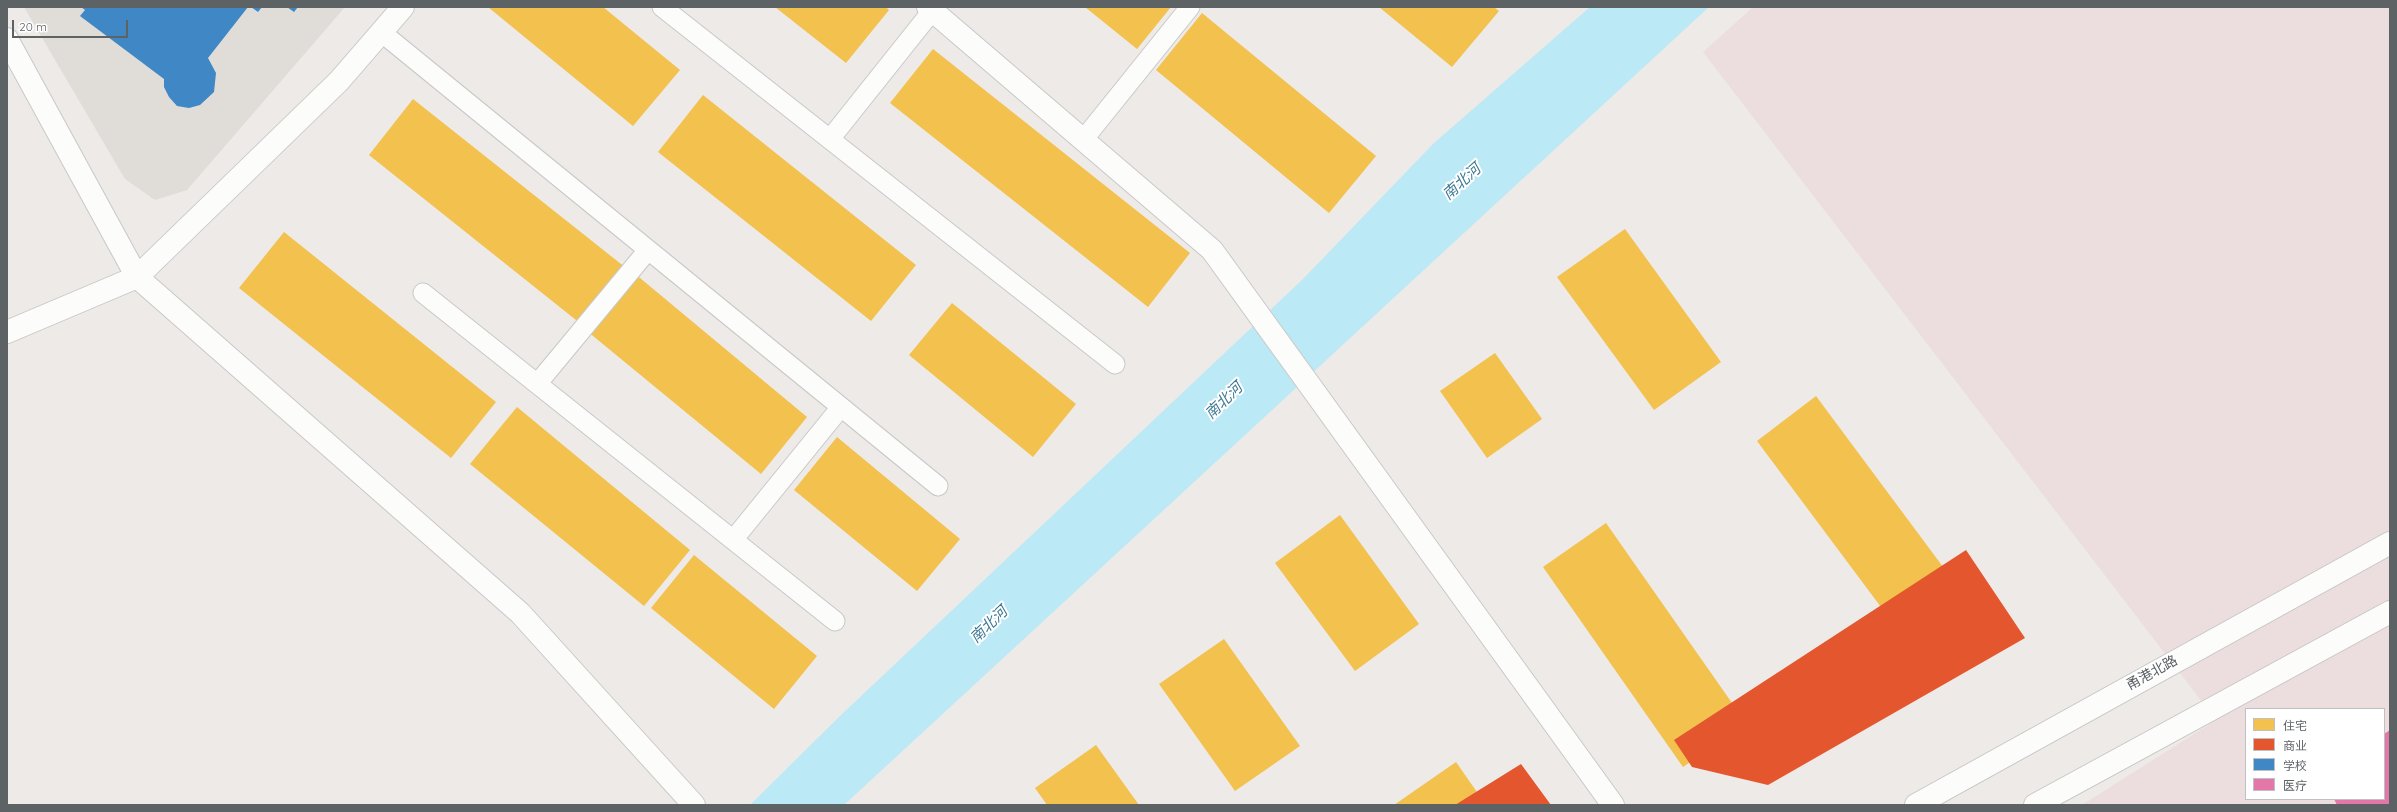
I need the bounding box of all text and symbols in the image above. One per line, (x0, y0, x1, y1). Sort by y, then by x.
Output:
scale bar (14, 12, 130, 38)
text: 20 m (19, 19, 47, 34)
water label: 南北河 (1439, 160, 1485, 204)
water label: 南北河 (1202, 379, 1246, 423)
water label: 南北河 (967, 603, 1011, 647)
street label: 甬港北路 (2123, 652, 2181, 694)
legend (2245, 708, 2385, 800)
text: 住宅 (2283, 718, 2307, 733)
text: 商业 (2283, 738, 2307, 753)
text: 学校 (2283, 758, 2307, 773)
text: 医疗 (2283, 778, 2307, 793)

